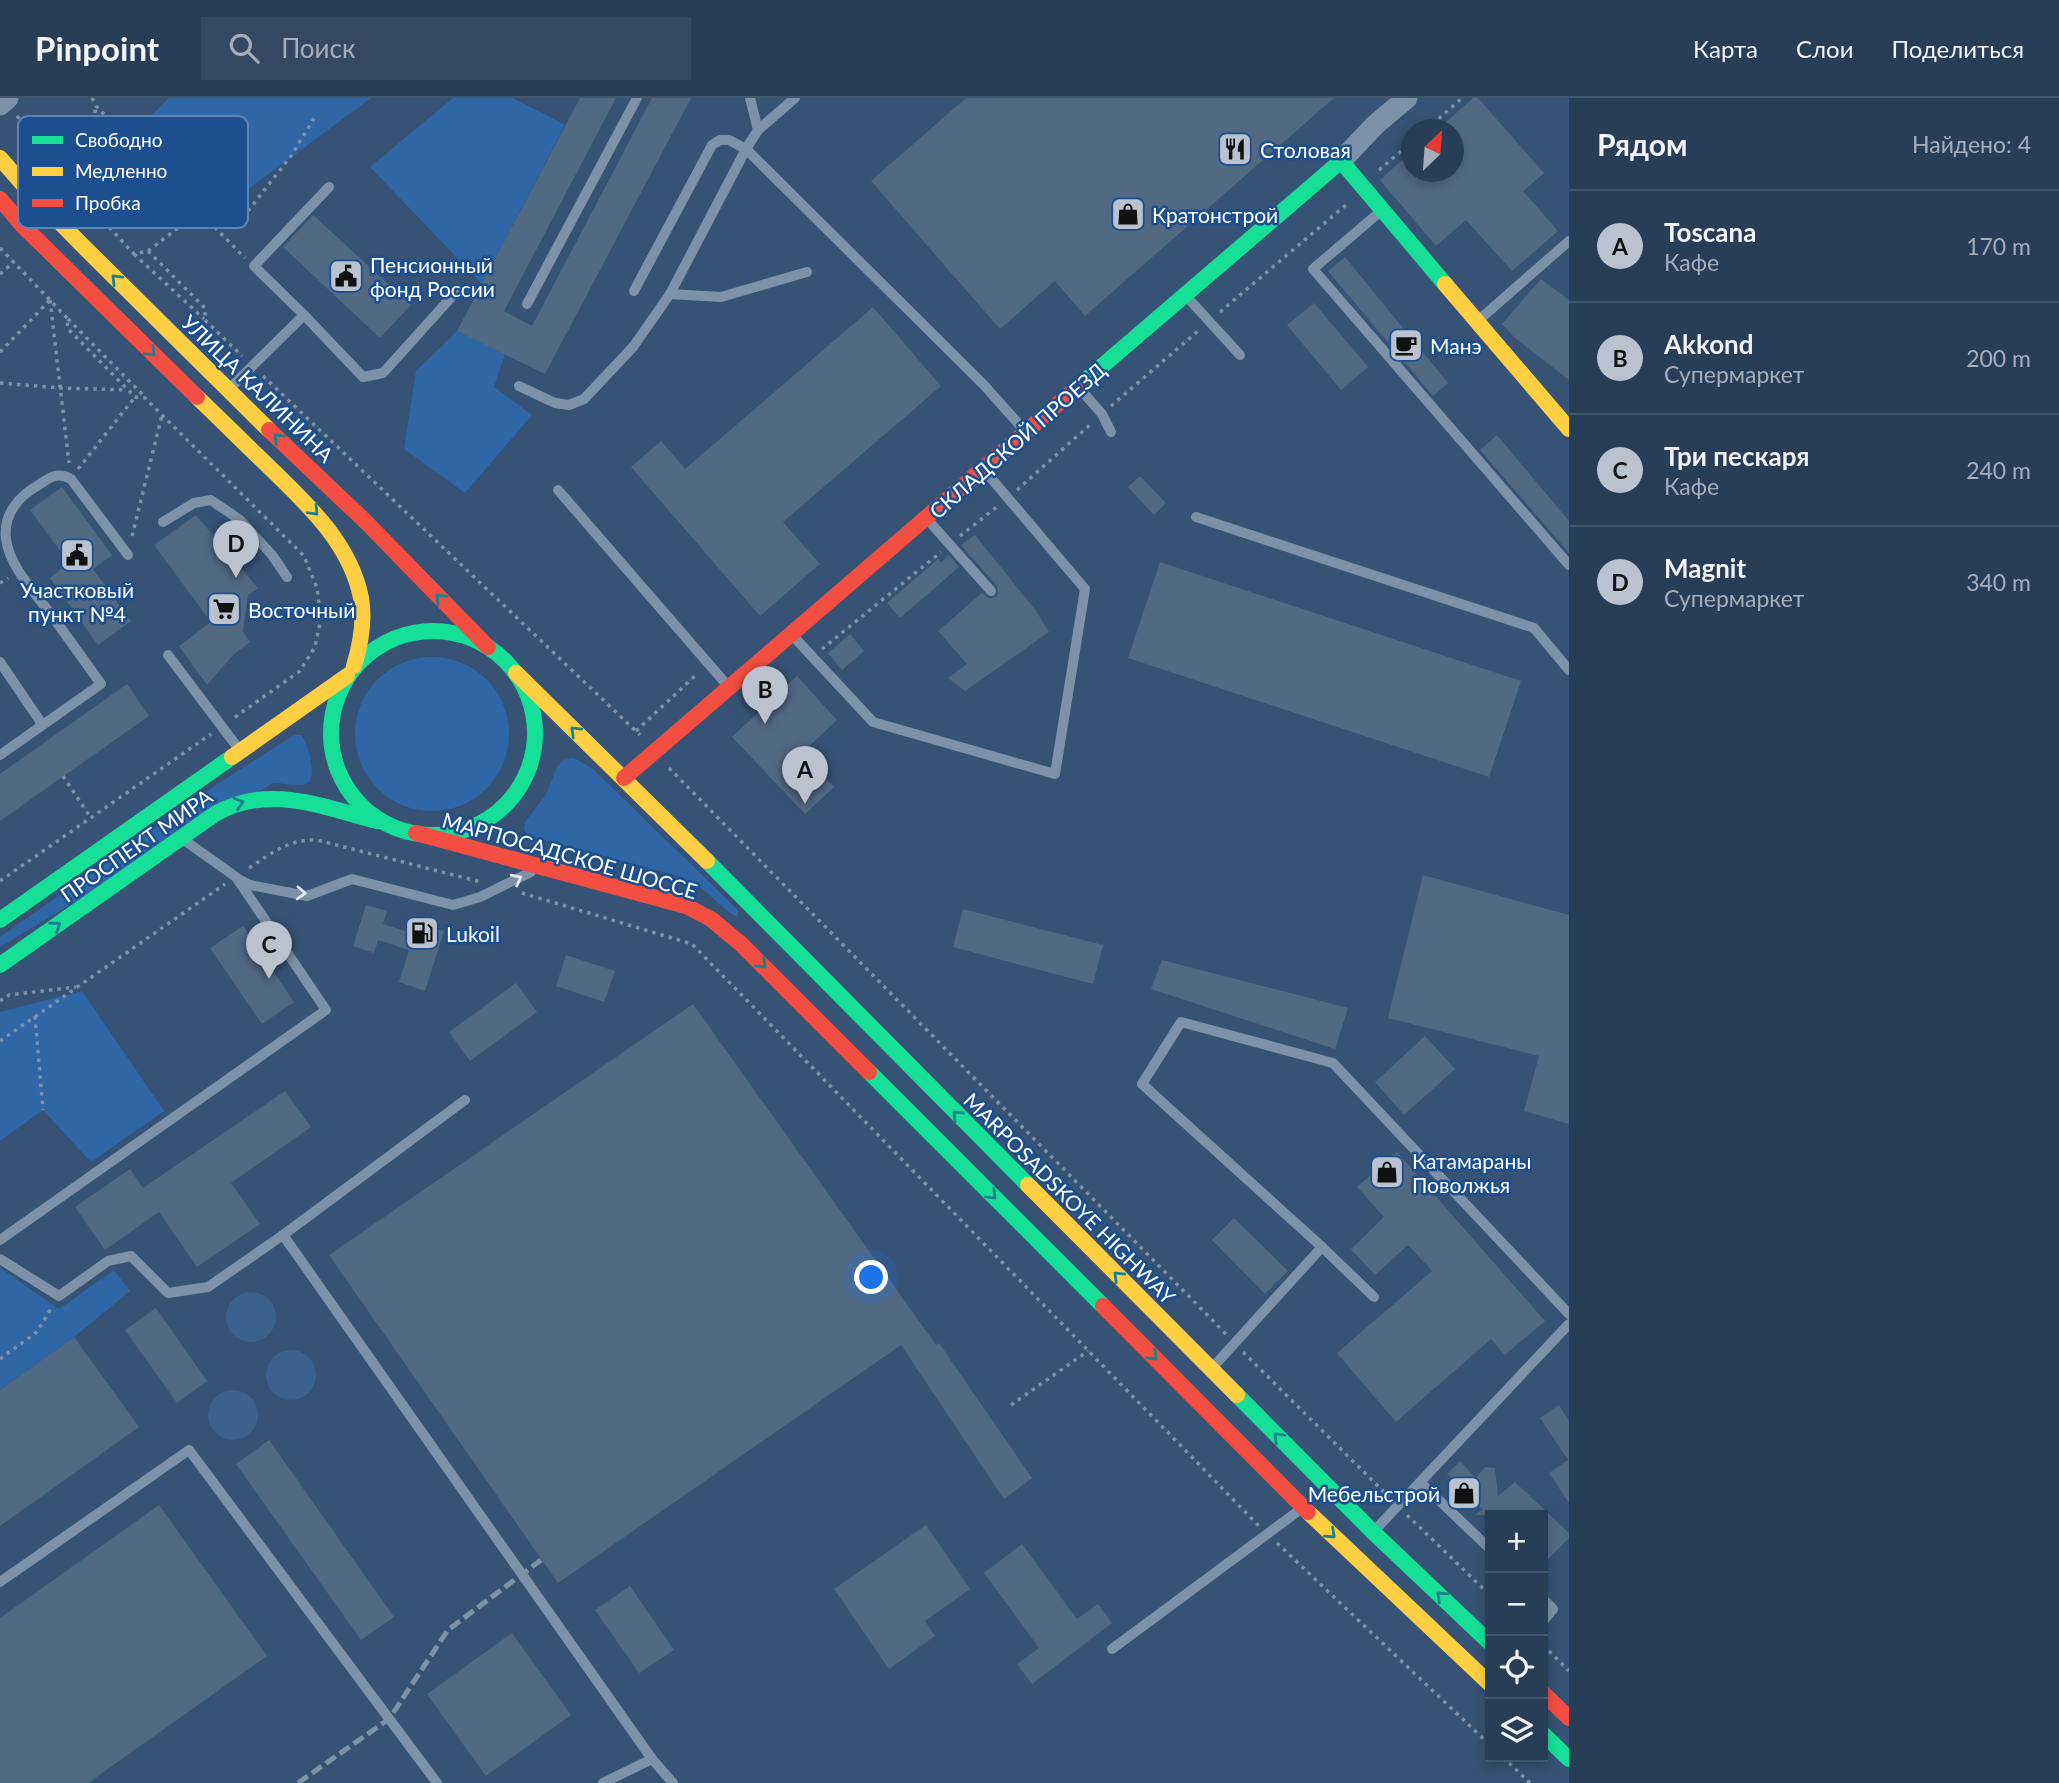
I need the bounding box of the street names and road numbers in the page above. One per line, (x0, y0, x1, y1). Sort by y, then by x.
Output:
street label: УЛИЦА КАЛИНИНА (177, 309, 340, 467)
street label: СКЛАДСКОЙ ПРОЕЗД (924, 357, 1110, 523)
street label: ПРОСПЕКТ МИРА (55, 783, 217, 907)
street label: МАРПОСАДСКОЕ ШОССЕ (440, 807, 700, 903)
street label: MARPOSADSKOYE HIGHWAY (959, 1087, 1182, 1310)

